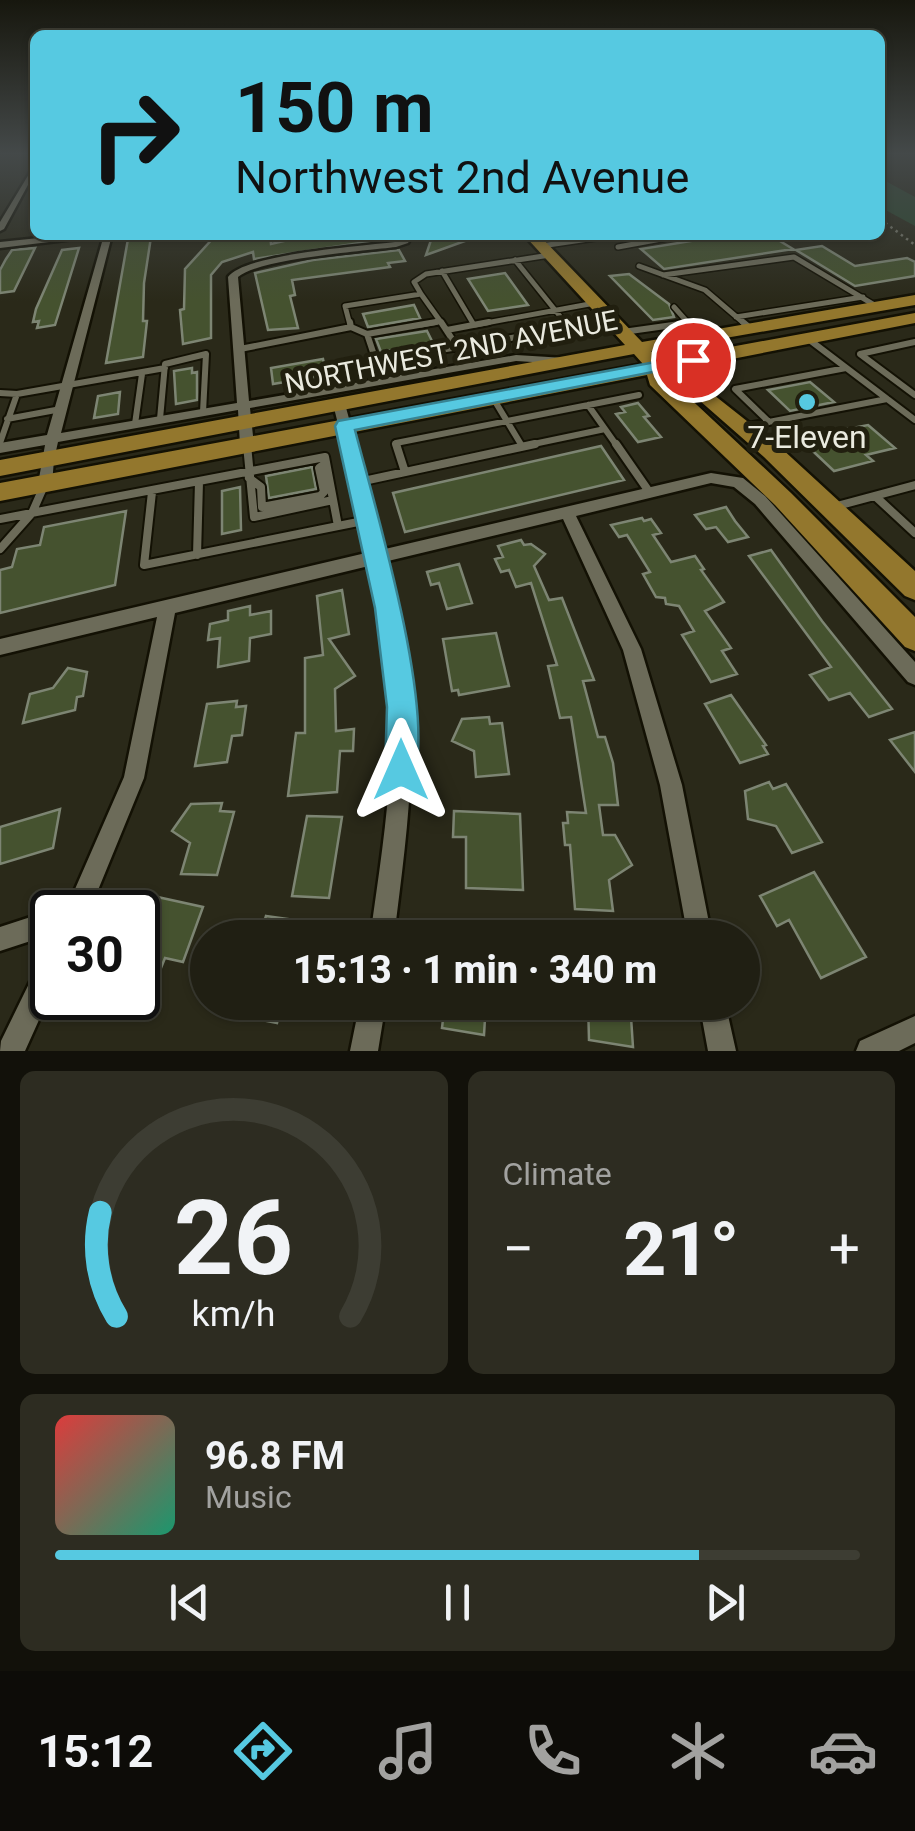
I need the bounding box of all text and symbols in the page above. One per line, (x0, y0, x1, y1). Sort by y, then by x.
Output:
text: 150 m (235, 67, 434, 149)
icon: right (70, 70, 200, 200)
text: Northwest 2nd Avenue (235, 151, 689, 204)
street label: NORTHWEST 2ND AVENUE (282, 304, 620, 400)
pin (651, 318, 736, 403)
icon: arrive (666, 333, 721, 388)
marker: 7-Eleven (796, 391, 818, 413)
place label: 7-Eleven (747, 418, 867, 456)
position arrow (349, 718, 453, 822)
speed limit sign: 30 (30, 890, 160, 1020)
text: 15:13 · 1 min · 340 m (293, 948, 657, 992)
text: Climate (503, 1155, 612, 1193)
text: 26 (174, 1178, 293, 1299)
text: 21° (623, 1205, 739, 1293)
text: − (503, 1217, 534, 1281)
text: + (829, 1217, 860, 1281)
text: km/h (192, 1293, 276, 1335)
text: 96.8 FM (205, 1434, 345, 1478)
text: Music (205, 1478, 292, 1516)
icon: previous (162, 1575, 217, 1630)
icon: pause (430, 1575, 485, 1630)
icon: next (698, 1575, 753, 1630)
icon: directions (228, 1716, 298, 1786)
icon: music (373, 1716, 443, 1786)
icon: phone (518, 1716, 588, 1786)
icon: climate (663, 1716, 733, 1786)
icon: car (808, 1716, 878, 1786)
text: 15:12 (37, 1725, 153, 1778)

